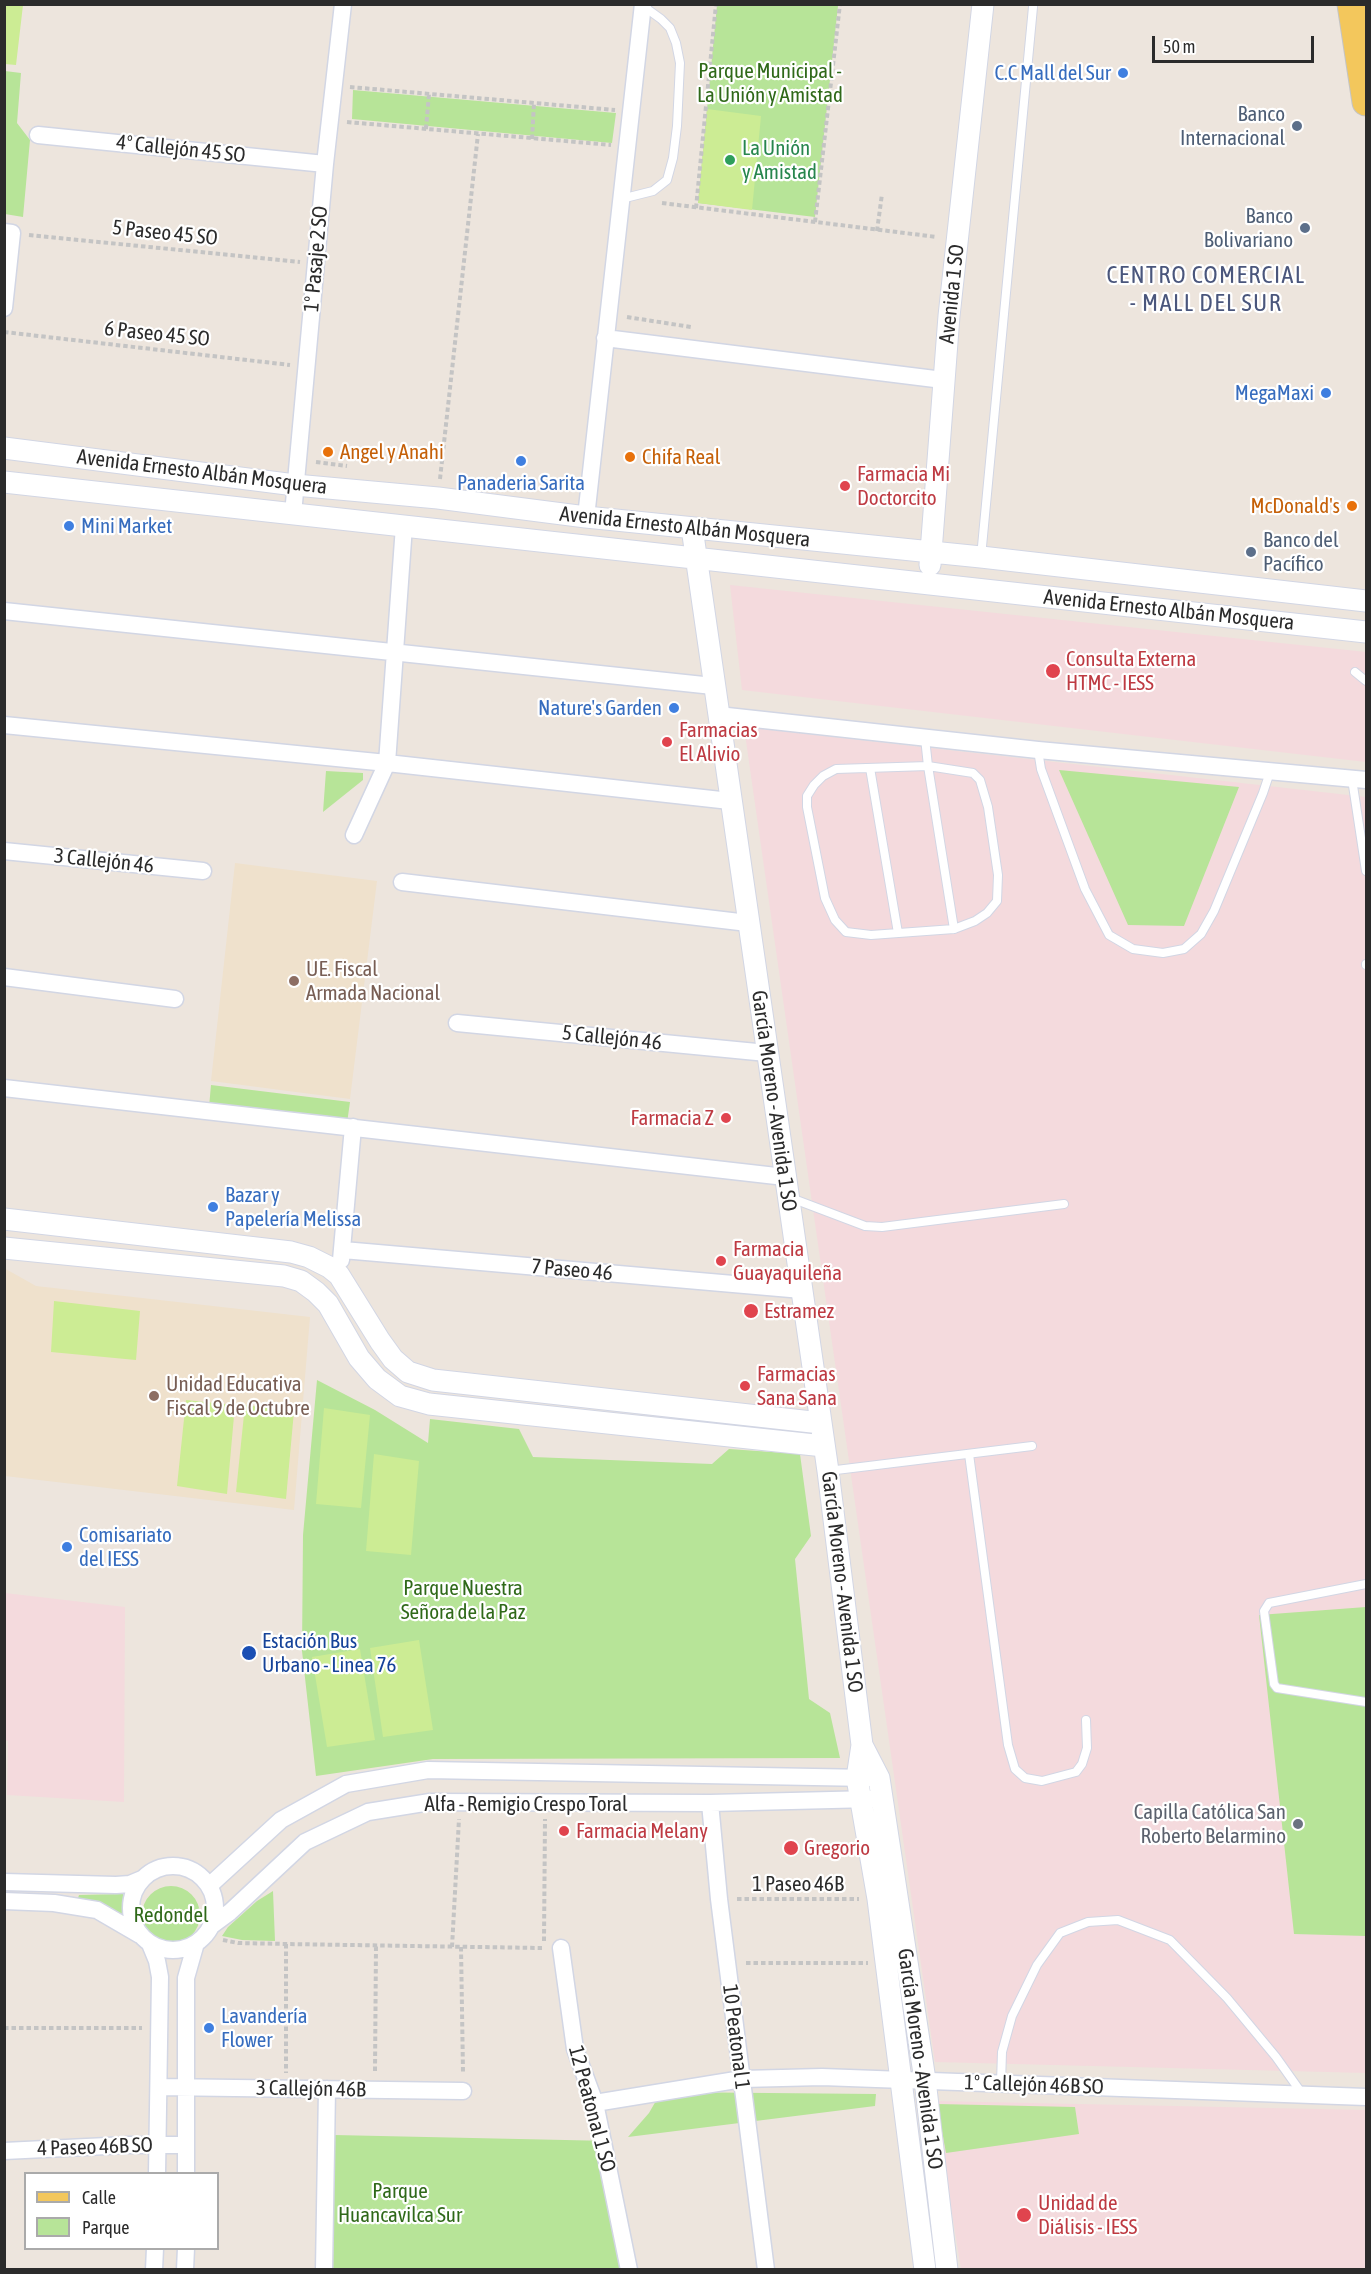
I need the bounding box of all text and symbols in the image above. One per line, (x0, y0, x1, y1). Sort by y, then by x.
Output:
scale bar (1155, 24, 1317, 62)
text: 50 m (1163, 36, 1195, 57)
park label: Parque Municipal - La Unión y Amistad (697, 58, 843, 108)
place label: C.C Mall del Sur (995, 60, 1111, 86)
marker: C.C Mall del Sur (1116, 66, 1130, 80)
place label: Banco Internacional (1180, 101, 1285, 151)
marker: Banco Internacional (1290, 119, 1304, 133)
street label: 4° Callejón 45 SO (115, 130, 247, 168)
place label: La Unión y Amistad (742, 135, 817, 185)
marker: La Unión y Amistad (723, 153, 737, 167)
place label: Banco Bolivariano (1204, 203, 1293, 253)
street label: 1° Pasaje 2 SO (299, 205, 333, 313)
street label: 5 Paseo 45 SO (111, 215, 219, 251)
marker: Banco Bolivariano (1298, 221, 1312, 235)
street label: Avenida 1 SO (934, 243, 970, 345)
district label: CENTRO COMERCIAL - MALL DEL SUR (1106, 261, 1306, 317)
street label: 6 Paseo 45 SO (103, 316, 211, 352)
place label: MegaMaxi (1235, 380, 1314, 406)
marker: MegaMaxi (1319, 386, 1333, 400)
place label: Angel y Anahi (340, 439, 444, 465)
street label: Avenida Ernesto Albán Mosquera (75, 444, 329, 500)
place label: Chifa Real (642, 444, 720, 470)
marker: Angel y Anahi (321, 445, 335, 459)
marker: Chifa Real (623, 450, 637, 464)
marker: Panaderia Sarita (514, 454, 528, 468)
place label: Farmacia Mi Doctorcito (857, 461, 950, 511)
place label: Panaderia Sarita (457, 470, 585, 496)
marker: Farmacia Mi Doctorcito (838, 479, 852, 493)
place label: McDonald's (1250, 493, 1340, 519)
marker: McDonald's (1345, 499, 1359, 513)
street label: Avenida Ernesto Albán Mosquera (558, 501, 812, 553)
place label: Mini Market (81, 513, 172, 539)
marker: Mini Market (62, 519, 76, 533)
place label: Banco del Pacífico (1263, 527, 1338, 577)
marker: Banco del Pacífico (1244, 545, 1258, 559)
street label: Avenida Ernesto Albán Mosquera (1042, 584, 1296, 636)
place label: Consulta Externa HTMC - IESS (1066, 646, 1196, 696)
marker: Consulta Externa HTMC - IESS (1044, 662, 1062, 680)
place label: Nature's Garden (538, 695, 662, 721)
marker: Nature's Garden (667, 701, 681, 715)
place label: Farmacias El Alivio (679, 717, 758, 767)
marker: Farmacias El Alivio (660, 735, 674, 749)
street label: 3 Callejón 46 (53, 843, 155, 879)
place label: UE. Fiscal Armada Nacional (306, 956, 440, 1006)
marker: UE. Fiscal Armada Nacional (287, 974, 301, 988)
street label: García Moreno - Avenida 1 SO (746, 989, 802, 1213)
street label: 5 Callejón 46 (561, 1020, 663, 1056)
place label: Farmacia Z (630, 1105, 714, 1131)
marker: Farmacia Z (719, 1111, 733, 1125)
place label: Bazar y Papelería Melissa (225, 1182, 361, 1232)
marker: Bazar y Papelería Melissa (206, 1200, 220, 1214)
place label: Farmacia Guayaquileña (733, 1236, 842, 1286)
street label: 7 Paseo 46 (530, 1254, 614, 1286)
marker: Farmacia Guayaquileña (714, 1254, 728, 1268)
place label: Estramez (764, 1298, 834, 1324)
marker: Estramez (742, 1302, 760, 1320)
place label: Farmacias Sana Sana (757, 1361, 837, 1411)
place label: Unidad Educativa Fiscal 9 de Octubre (166, 1371, 310, 1421)
marker: Farmacias Sana Sana (738, 1379, 752, 1393)
marker: Unidad Educativa Fiscal 9 de Octubre (147, 1389, 161, 1403)
street label: García Moreno - Avenida 1 SO (816, 1470, 868, 1694)
place label: Comisariato del IESS (79, 1522, 172, 1572)
marker: Comisariato del IESS (60, 1540, 74, 1554)
park label: Parque Nuestra Señora de la Paz (401, 1575, 525, 1625)
place label: Estación Bus Urbano - Linea 76 (262, 1628, 396, 1678)
marker: Estación Bus Urbano - Linea 76 (240, 1644, 258, 1662)
street label: Alfa - Remigio Crespo Toral (424, 1791, 628, 1817)
place label: Capilla Católica San Roberto Belarmino (1134, 1799, 1286, 1849)
marker: Capilla Católica San Roberto Belarmino (1291, 1817, 1305, 1831)
place label: Farmacia Melany (576, 1818, 708, 1844)
marker: Farmacia Melany (557, 1824, 571, 1838)
place label: Gregorio (804, 1835, 870, 1861)
marker: Gregorio (782, 1839, 800, 1857)
street label: 1 Paseo 46B (752, 1871, 844, 1897)
park label: Redondel (134, 1902, 208, 1928)
street label: García Moreno - Avenida 1 SO (892, 1947, 948, 2171)
street label: 10 Peatonal 1 (717, 1983, 755, 2091)
place label: Lavandería Flower (221, 2003, 308, 2053)
marker: Lavandería Flower (202, 2021, 216, 2035)
street label: 12 Peatonal 1 SO (563, 2043, 621, 2175)
street label: 1° Callejón 46B SO (964, 2070, 1104, 2100)
street label: 3 Callejón 46B (256, 2075, 366, 2103)
street label: 4 Paseo 46B SO (37, 2132, 153, 2162)
legend (24, 2172, 219, 2250)
park label: Parque Huancavilca Sur (338, 2178, 462, 2228)
text: Calle (82, 2187, 116, 2208)
place label: Unidad de Diálisis - IESS (1038, 2190, 1137, 2240)
marker: Unidad de Diálisis - IESS (1015, 2206, 1033, 2224)
text: Parque (82, 2217, 130, 2238)

